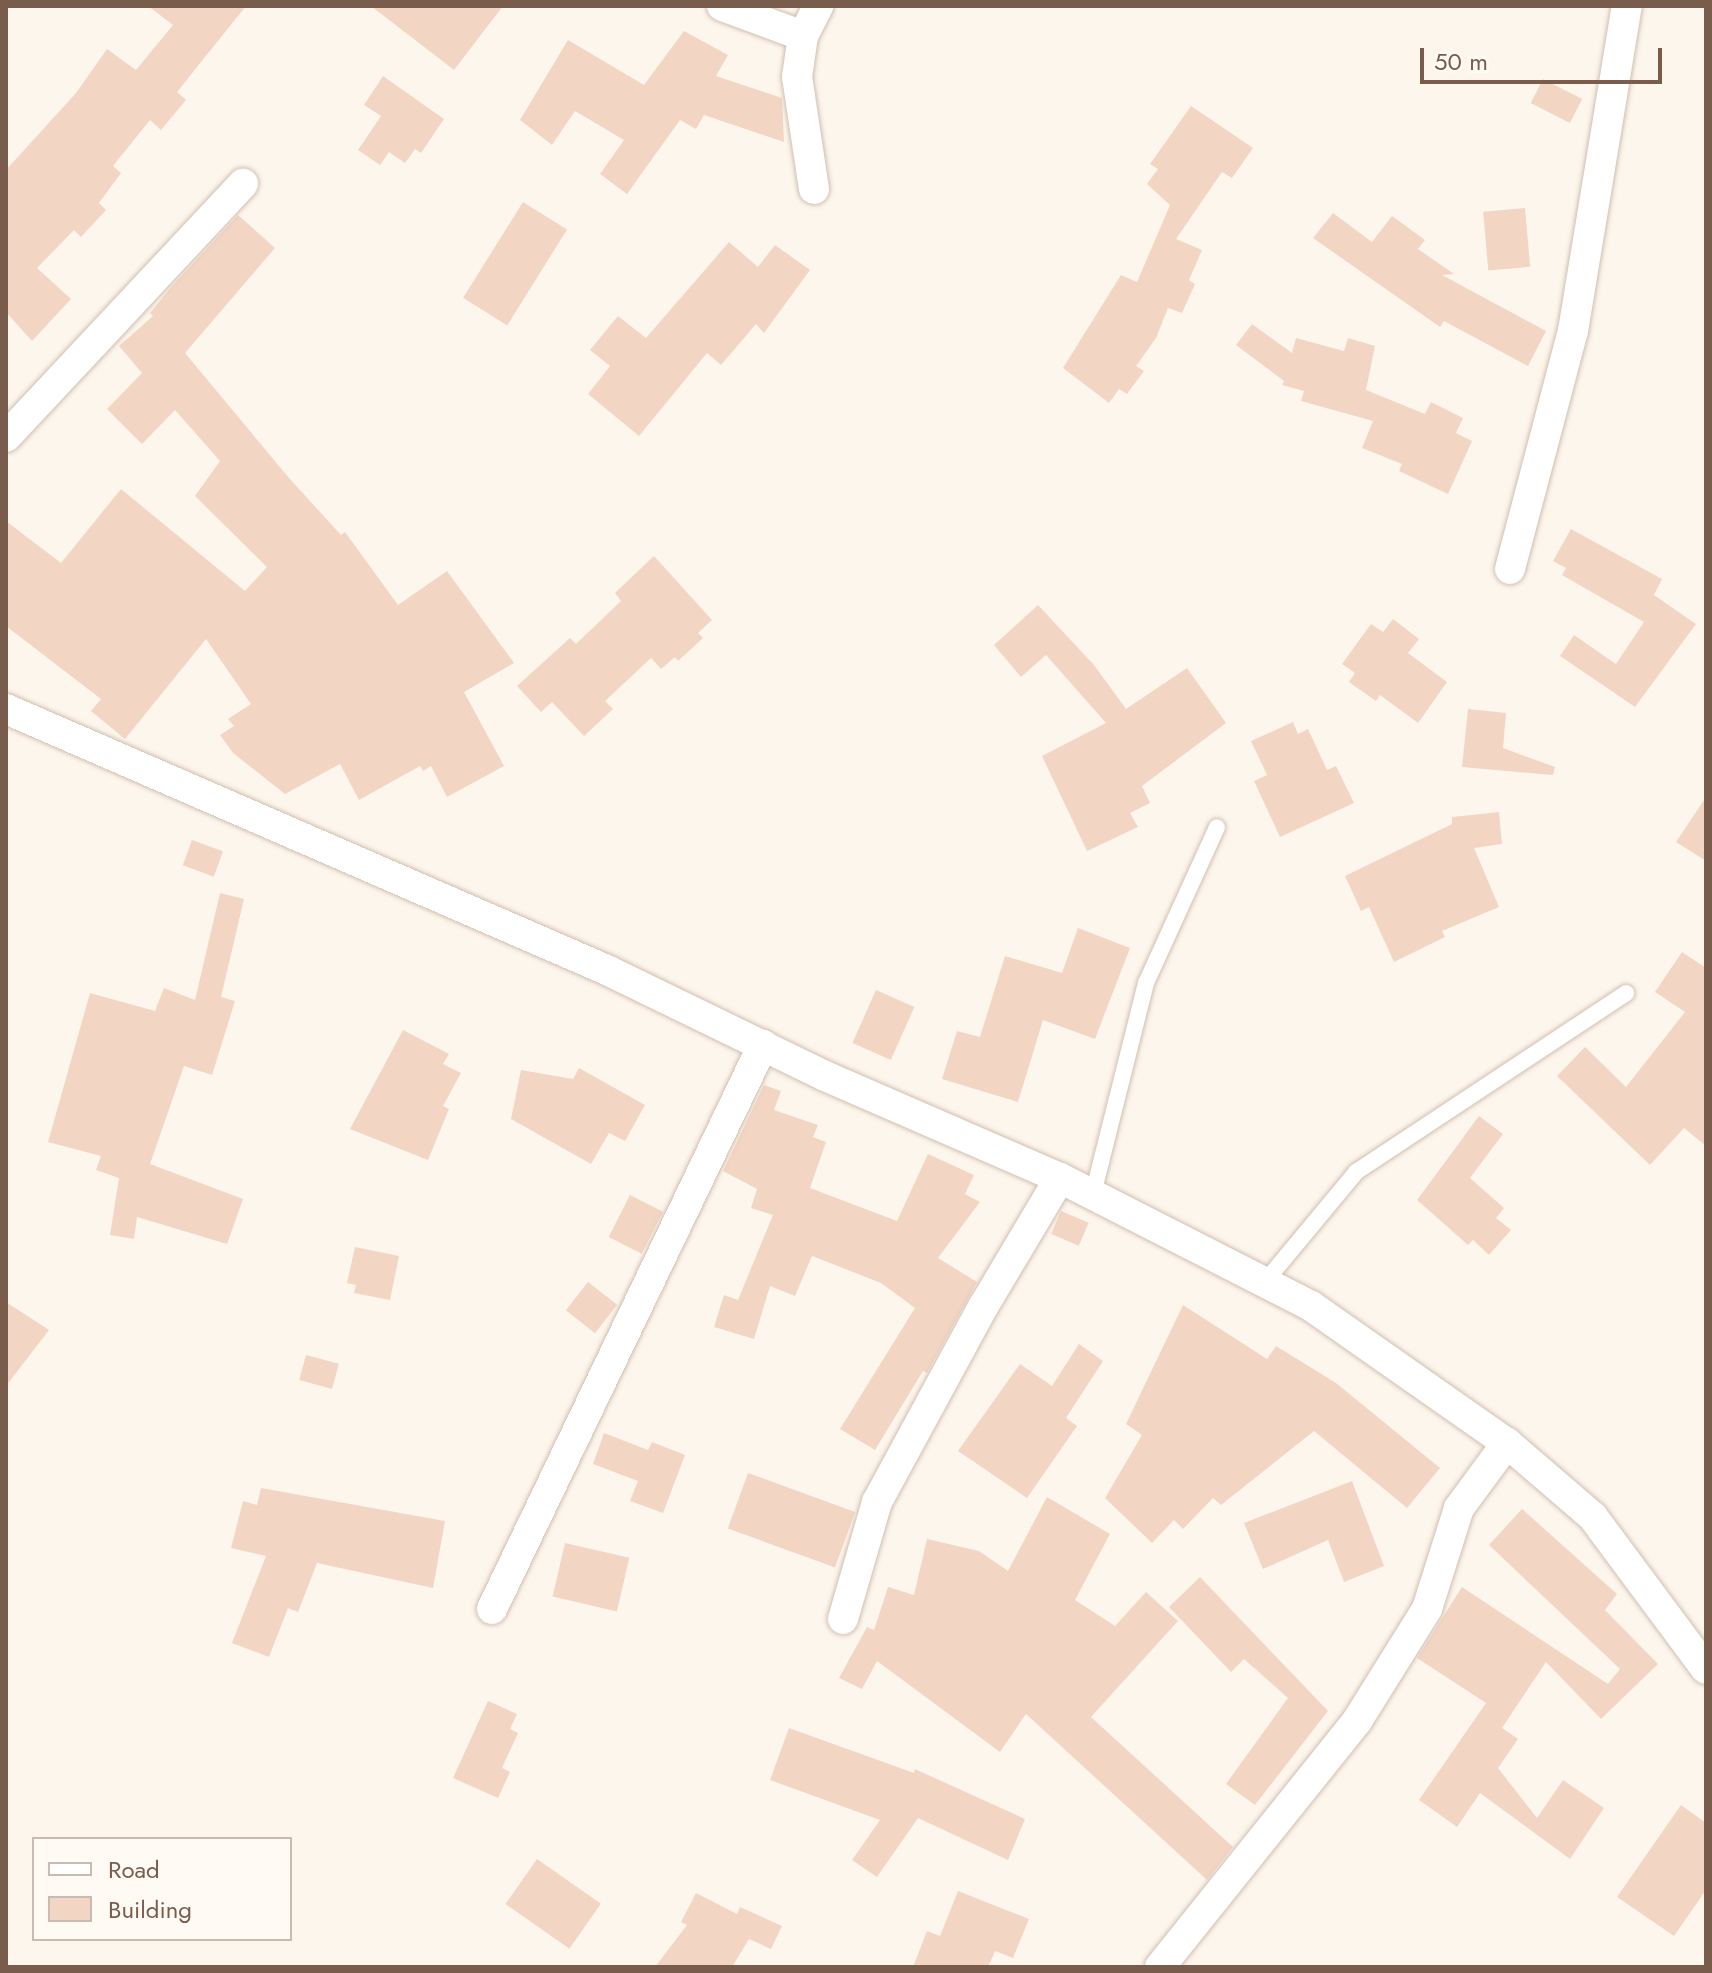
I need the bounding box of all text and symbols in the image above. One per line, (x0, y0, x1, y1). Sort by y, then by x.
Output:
scale bar (1424, 32, 1666, 82)
text: 50 m (1434, 44, 1488, 79)
legend (32, 1837, 292, 1941)
text: Road (108, 1852, 160, 1887)
text: Building (108, 1892, 192, 1927)

